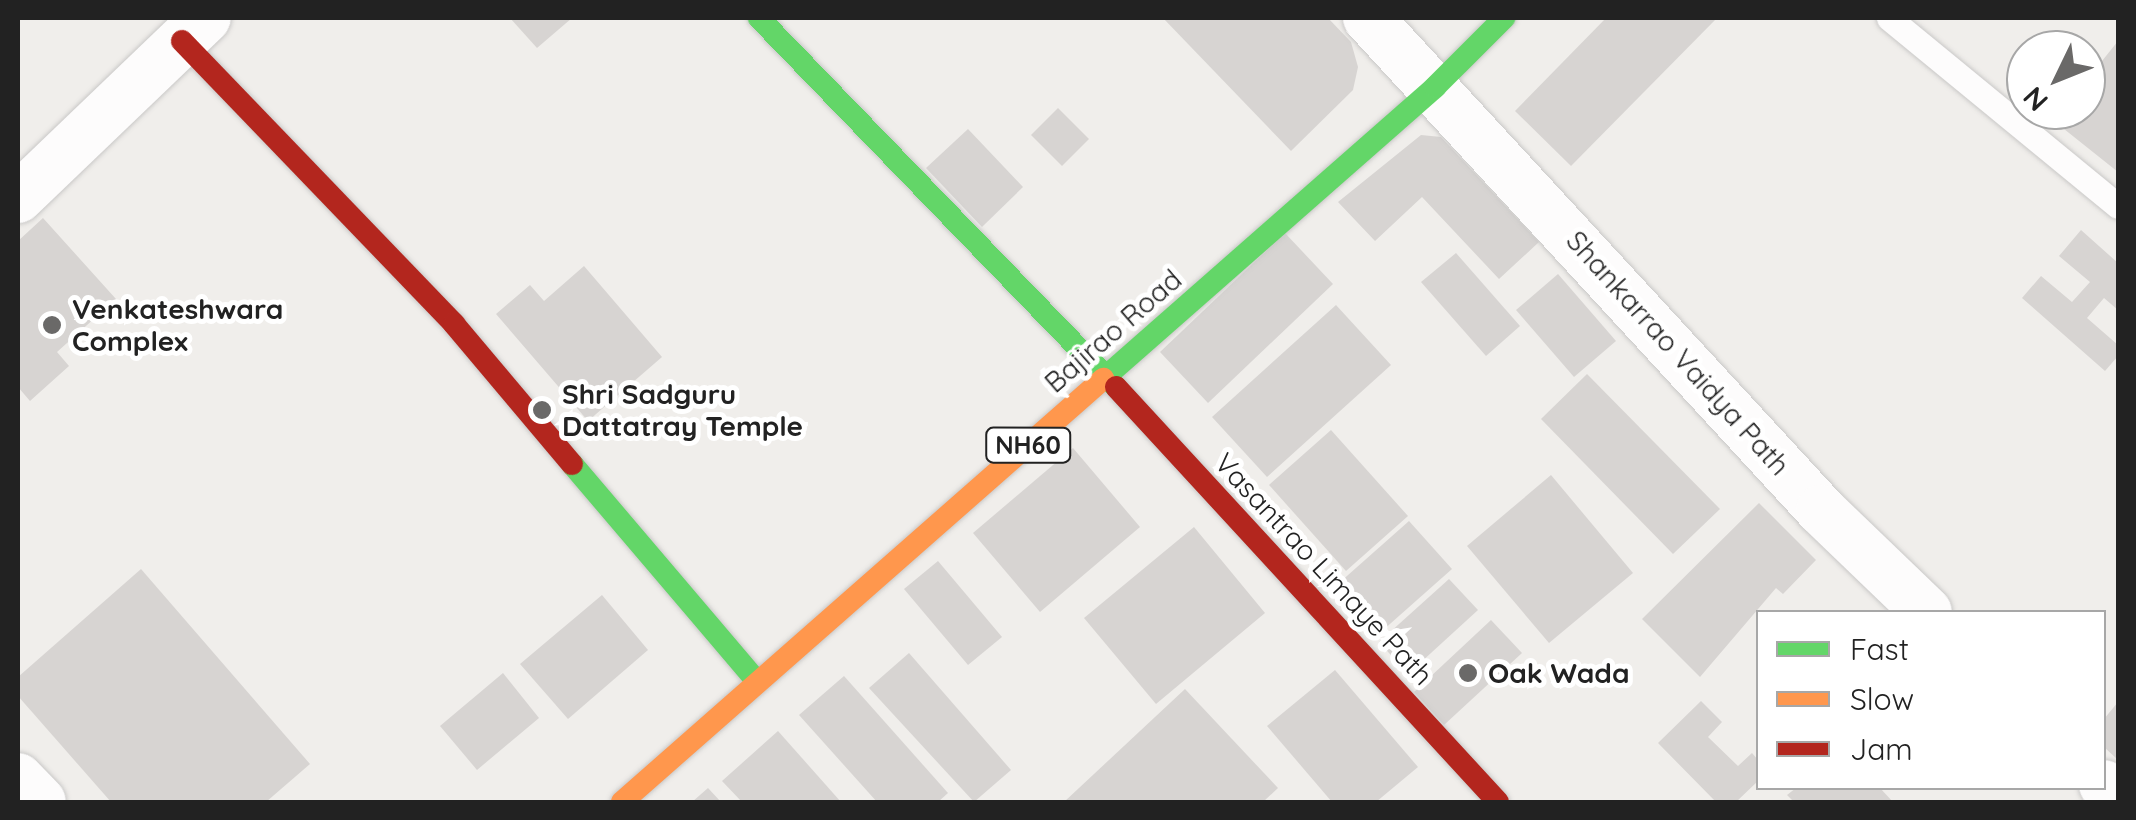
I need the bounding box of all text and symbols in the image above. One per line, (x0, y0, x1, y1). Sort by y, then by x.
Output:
north arrow (2006, 30, 2106, 130)
text: N (2015, 80, 2055, 119)
street label: Shankarrao Vaidya Path (1559, 224, 1797, 482)
street label: Bajirao Road (1038, 262, 1188, 400)
place label: Venkateshwara Complex (72, 292, 283, 358)
marker: Venkateshwara Complex (41, 314, 63, 336)
place label: Shri Sadguru Dattatray Temple (562, 377, 803, 443)
marker: Shri Sadguru Dattatray Temple (531, 399, 553, 421)
road number: NH60 (983, 425, 1073, 465)
street label: Vasantrao Limaye Path (1208, 446, 1440, 692)
legend (1756, 610, 2106, 790)
text: Fast (1850, 630, 1909, 668)
place label: Oak Wada (1488, 656, 1630, 690)
marker: Oak Wada (1457, 662, 1479, 684)
text: Slow (1850, 680, 1914, 718)
text: Jam (1850, 730, 1913, 768)

